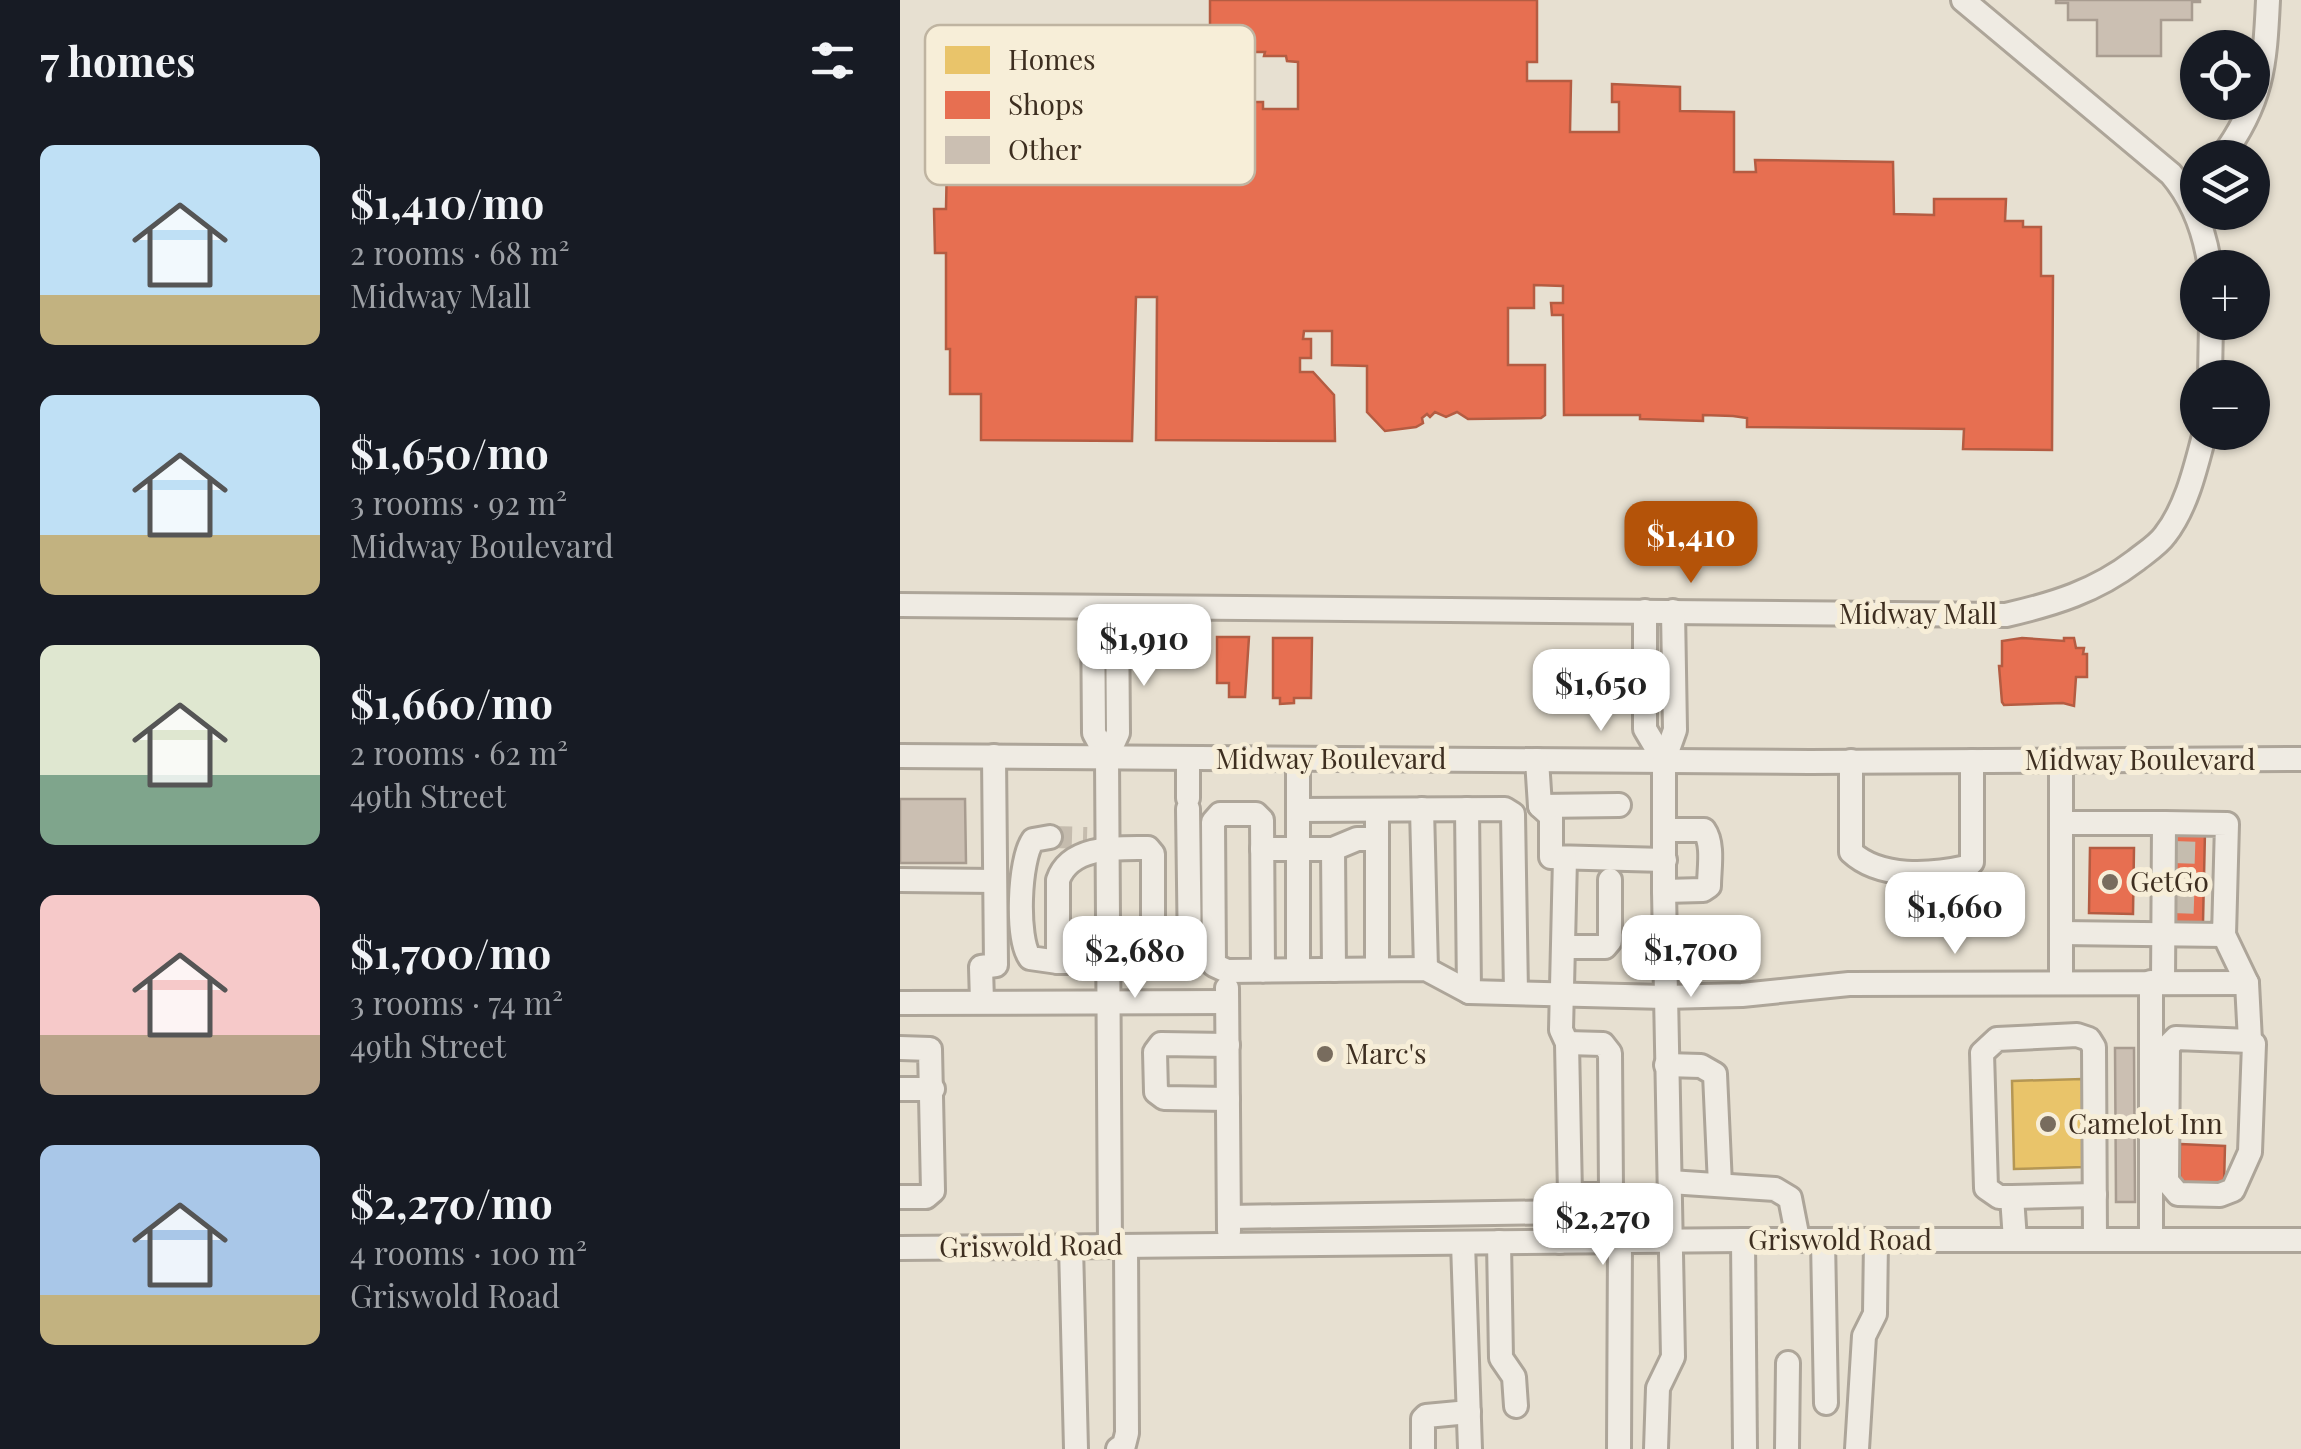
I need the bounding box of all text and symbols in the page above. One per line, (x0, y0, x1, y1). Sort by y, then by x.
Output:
legend (925, 25, 1255, 185)
map controls (2180, 30, 2270, 450)
button: locate (2180, 30, 2270, 120)
text: 7 homes (40, 32, 195, 88)
icon: filters (805, 33, 860, 88)
text: Homes (1008, 40, 1096, 77)
text: Shops (1008, 85, 1084, 122)
text: Other (1008, 130, 1082, 167)
button: layers (2180, 140, 2270, 230)
text: $1,410/mo (350, 174, 544, 230)
icon: home (120, 185, 240, 305)
text: 2 rooms · 68 m² (350, 230, 569, 273)
button: + (2180, 250, 2270, 340)
text: Midway Mall (350, 273, 531, 316)
button: − (2180, 360, 2270, 450)
text: $1,650/mo (350, 424, 549, 480)
icon: home (120, 435, 240, 555)
text: 3 rooms · 92 m² (350, 480, 567, 523)
pin: $1,410 (1610, 501, 1772, 586)
text: $1,410 (1646, 512, 1736, 555)
text: Midway Boulevard (350, 523, 614, 566)
street label: Midway Mall (1839, 594, 1997, 631)
pin: $1,910 (1063, 604, 1225, 689)
text: $1,910 (1099, 615, 1189, 658)
pin: $1,650 (1520, 649, 1682, 734)
text: $1,650 (1555, 660, 1647, 703)
text: $1,660/mo (350, 674, 553, 730)
icon: home (120, 685, 240, 805)
text: 2 rooms · 62 m² (350, 730, 568, 773)
street label: Midway Boulevard (1216, 739, 1446, 776)
street label: Midway Boulevard (2025, 740, 2255, 777)
text: 49th Street (350, 773, 506, 816)
place label: GetGo (2130, 862, 2209, 899)
marker: GetGo (2099, 871, 2121, 893)
pin: $1,660 (1874, 872, 2036, 957)
text: $1,660 (1907, 883, 2003, 926)
pin: $1,700 (1610, 915, 1772, 1000)
pin: $2,680 (1054, 916, 1216, 1001)
text: $1,700/mo (350, 924, 551, 980)
text: $1,700 (1644, 926, 1738, 969)
text: $2,680 (1085, 927, 1185, 970)
icon: home (120, 935, 240, 1055)
text: 3 rooms · 74 m² (350, 980, 563, 1023)
text: 49th Street (350, 1023, 506, 1066)
place label: Marc's (1345, 1034, 1427, 1071)
marker: Marc's (1314, 1043, 1336, 1065)
place label: Camelot Inn (2068, 1104, 2223, 1141)
marker: Camelot Inn (2037, 1113, 2059, 1135)
text: $2,270/mo (350, 1174, 553, 1230)
pin: $2,270 (1522, 1183, 1684, 1268)
icon: home (120, 1185, 240, 1305)
text: $2,270 (1555, 1194, 1651, 1237)
street label: Griswold Road (1748, 1220, 1932, 1257)
street label: Griswold Road (939, 1224, 1123, 1265)
text: 4 rooms · 100 m² (350, 1230, 587, 1273)
text: Griswold Road (350, 1273, 560, 1316)

